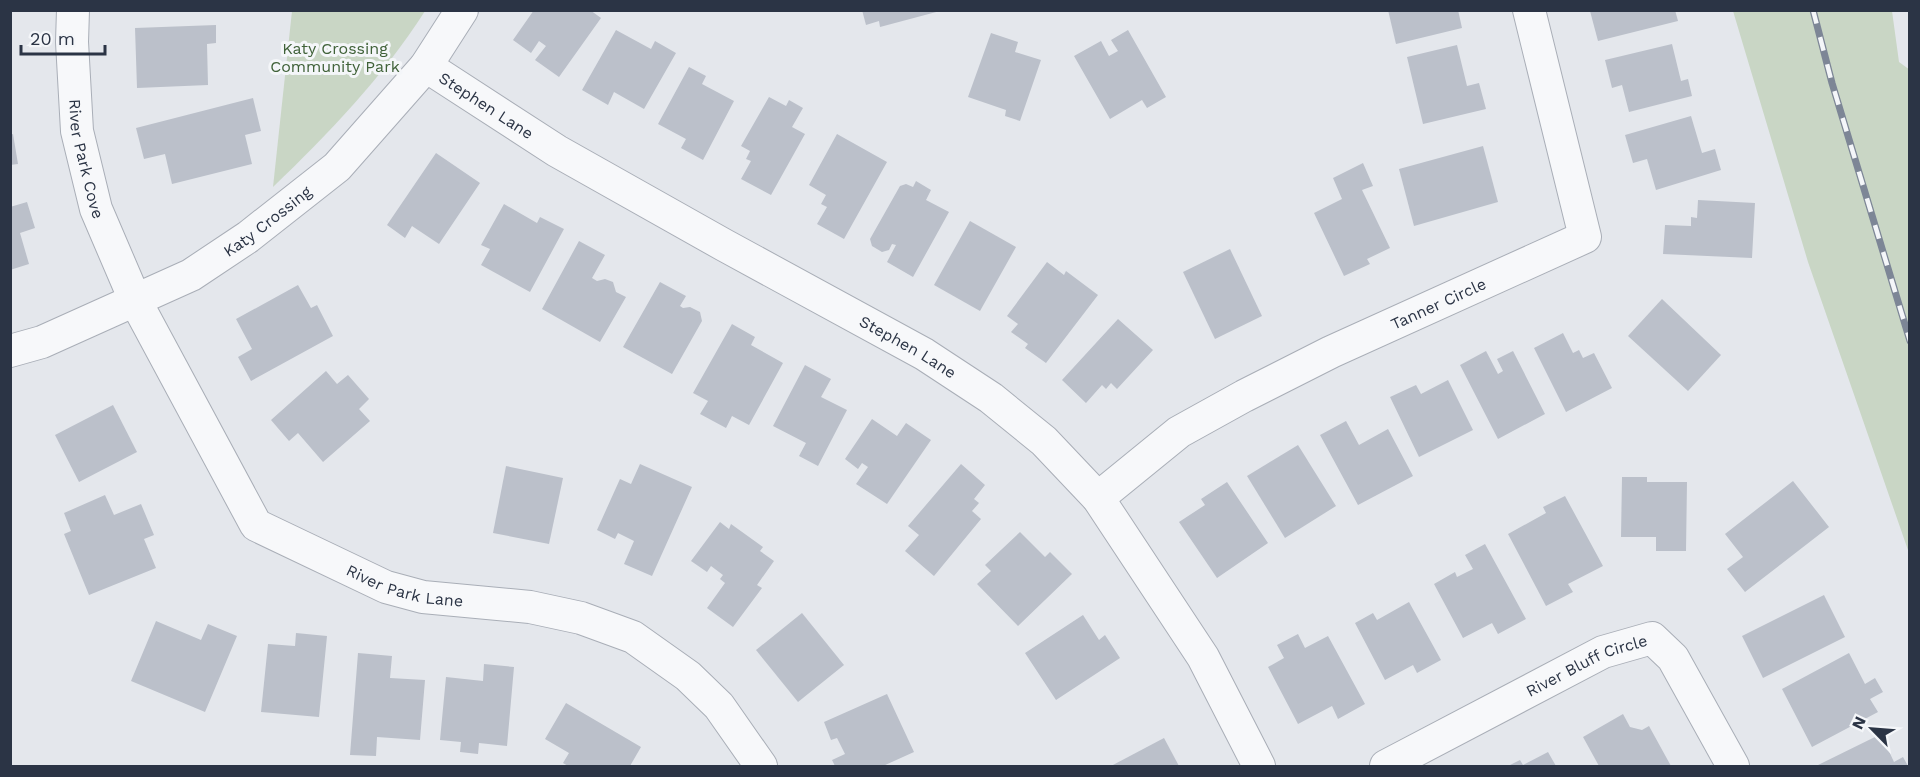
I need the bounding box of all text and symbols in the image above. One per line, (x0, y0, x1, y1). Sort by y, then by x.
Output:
scale bar (21, 18, 105, 56)
text: 20 m (30, 28, 75, 49)
park label: Katy Crossing Community Park (270, 39, 400, 76)
street label: Stephen Lane (435, 68, 537, 143)
street label: River Park Cove (65, 99, 108, 222)
street label: Katy Crossing (220, 182, 316, 261)
street label: Tanner Circle (1388, 274, 1489, 334)
street label: Stephen Lane (856, 312, 960, 383)
street label: River Park Lane (343, 561, 464, 611)
street label: River Bluff Circle (1523, 631, 1650, 701)
north arrow (1842, 699, 1902, 759)
text: N (1848, 713, 1870, 732)

